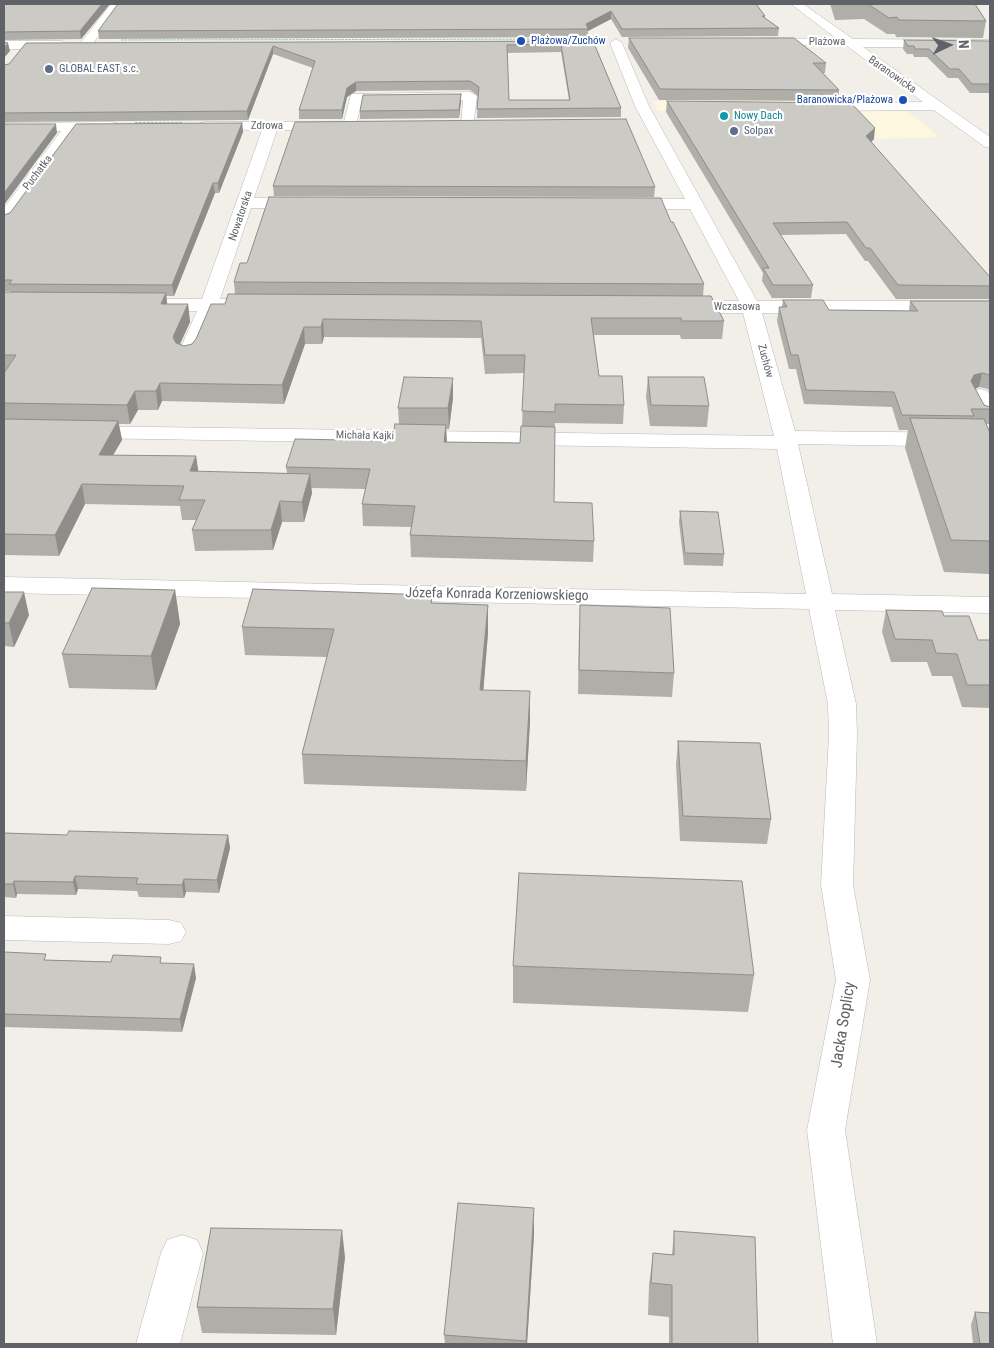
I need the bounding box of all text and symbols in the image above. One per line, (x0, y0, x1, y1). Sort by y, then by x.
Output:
north arrow (924, 20, 974, 70)
place label: Plażowa/Zuchów (531, 34, 606, 48)
marker: Plażowa/Zuchów (515, 35, 527, 47)
street label: Plażowa (809, 35, 845, 49)
text: N (956, 40, 972, 49)
street label: Baranowicka (865, 54, 919, 96)
place label: GLOBAL EAST s.c. (59, 62, 139, 76)
marker: GLOBAL EAST s.c. (43, 63, 55, 75)
place label: Baranowicka/Plażowa (797, 93, 893, 107)
marker: Baranowicka/Plażowa (897, 94, 909, 106)
place label: Nowy Dach (734, 109, 783, 123)
marker: Nowy Dach (718, 110, 730, 122)
street label: Zdrowa (251, 119, 283, 133)
place label: Solpax (744, 124, 773, 138)
marker: Solpax (728, 125, 740, 137)
street label: Puchatka (21, 153, 55, 193)
street label: Nowatorska (226, 189, 256, 243)
street label: Wczasowa (714, 300, 760, 314)
street label: Zuchów (754, 343, 776, 379)
street label: Michała Kajki (336, 429, 394, 443)
street label: Józefa Konrada Korzeniowskiego (405, 585, 589, 605)
street label: Jacka Soplicy (828, 981, 860, 1069)

